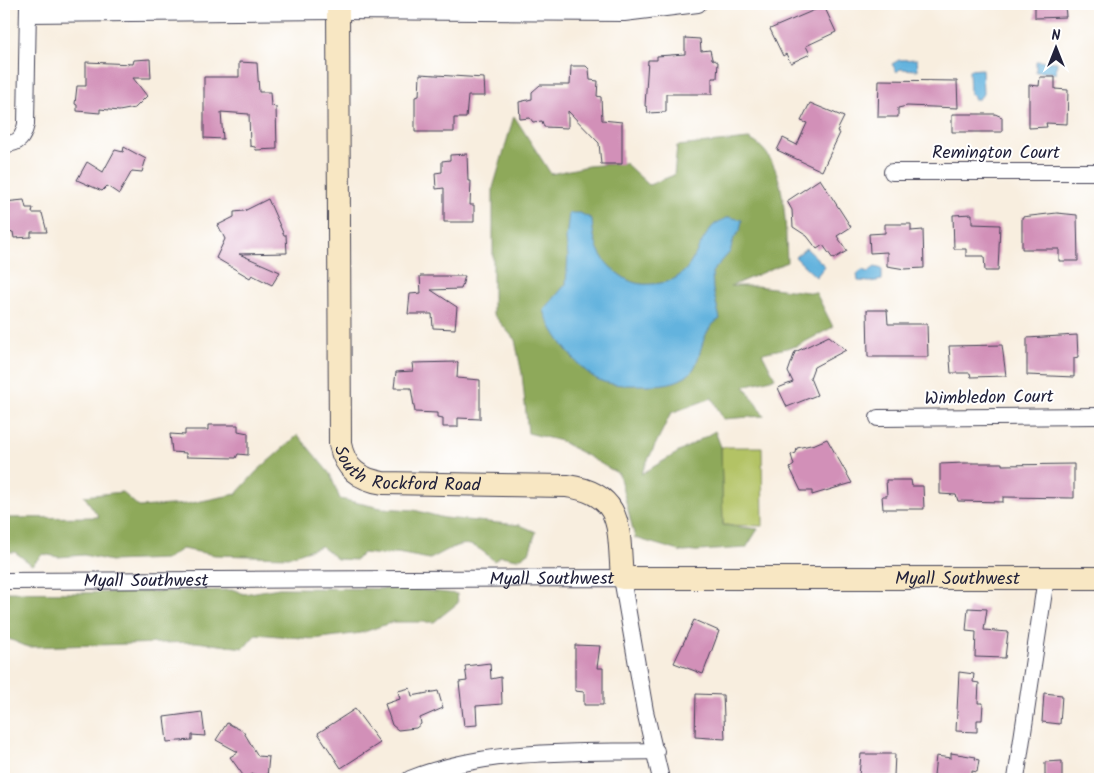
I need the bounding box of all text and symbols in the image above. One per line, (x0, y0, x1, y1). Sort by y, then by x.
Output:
north arrow (1032, 22, 1082, 72)
text: N (1052, 25, 1061, 47)
street label: Remington Court (932, 139, 1061, 168)
street label: Wimbledon Court (924, 383, 1055, 414)
street label: South Rockford Road (325, 442, 482, 501)
street label: Myall Southwest (489, 565, 616, 595)
street label: Myall Southwest (895, 565, 1021, 594)
street label: Myall Southwest (83, 567, 210, 597)

